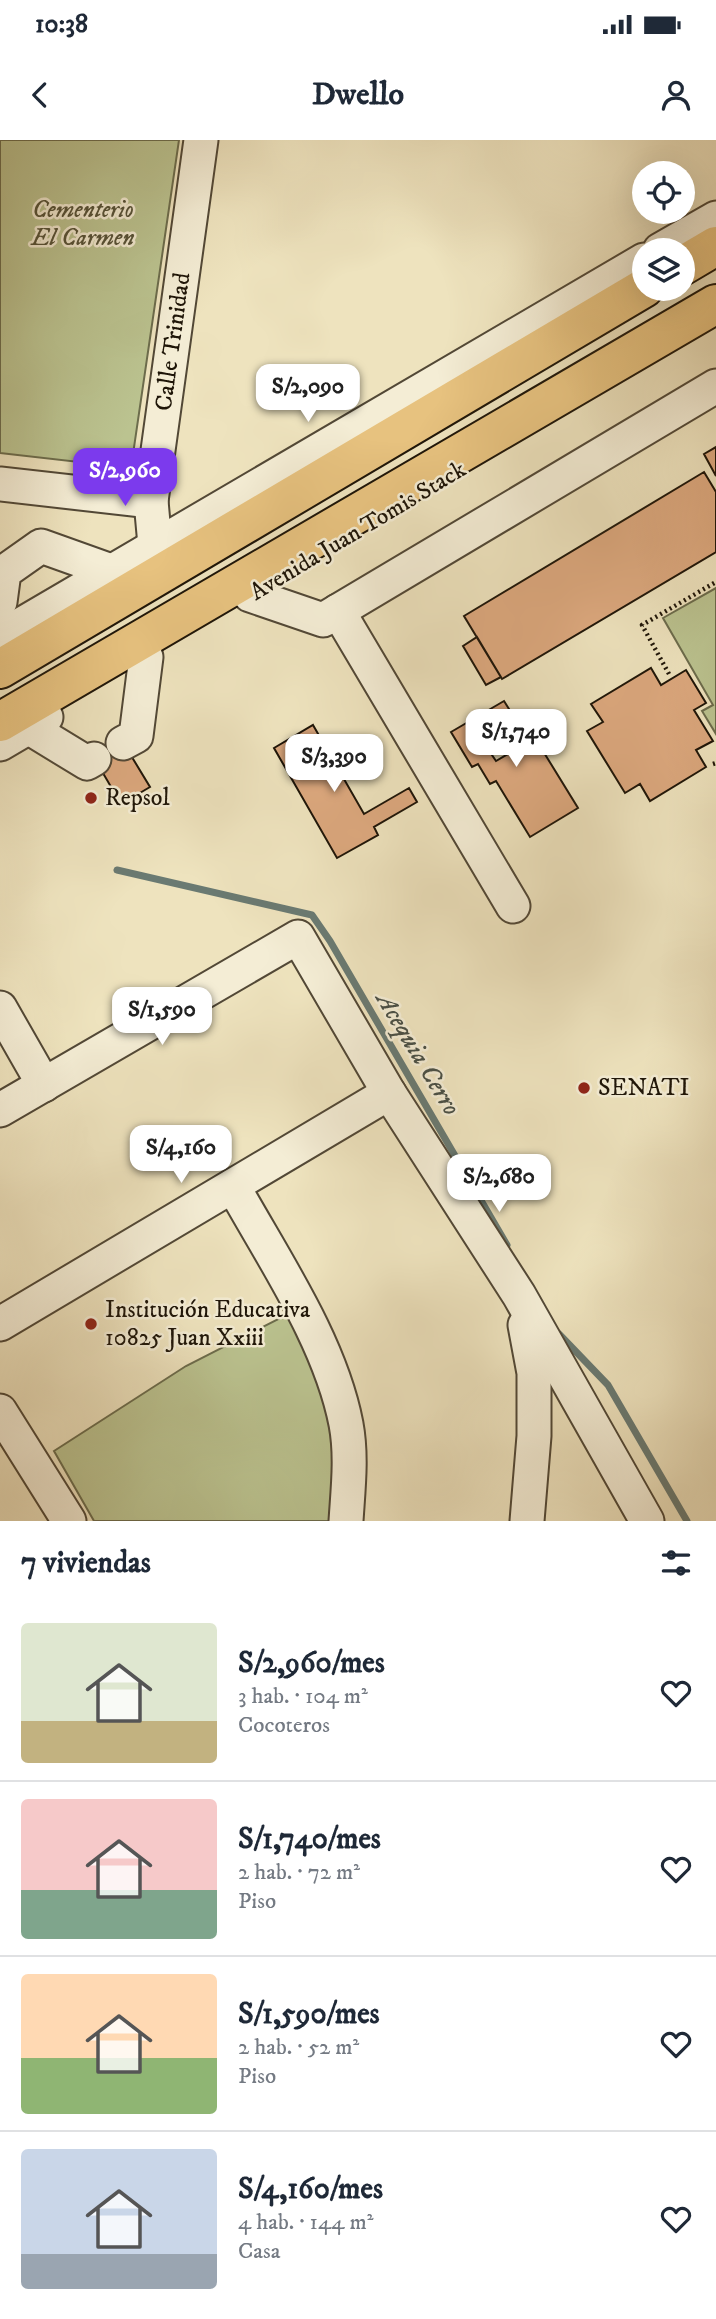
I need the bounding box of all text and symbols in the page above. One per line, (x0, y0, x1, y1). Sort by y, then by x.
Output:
text: 10:38 (35, 8, 88, 41)
text: Dwello (312, 75, 404, 115)
icon: back (21, 76, 59, 114)
icon: person (657, 76, 695, 114)
map controls (632, 161, 695, 301)
button: locate (632, 161, 695, 224)
park label: Cementerio El Carmen (30, 195, 134, 253)
button: layers (632, 238, 695, 301)
street label: Calle Trinidad (149, 271, 197, 413)
pin: S/2,090 (243, 364, 373, 424)
text: S/2,090 (272, 372, 344, 401)
pin: S/2,960 (60, 448, 190, 508)
street label: Avenida Juan Tomis Stack (244, 454, 472, 608)
text: S/2,960 (89, 456, 161, 485)
pin: S/1,740 (451, 710, 581, 769)
text: S/1,740 (482, 717, 550, 746)
pin: S/3,390 (269, 734, 399, 794)
text: S/3,390 (301, 742, 367, 771)
place label: Repsol (105, 783, 170, 813)
marker: Repsol (83, 790, 99, 806)
water label: Acequia Cerro (367, 984, 468, 1122)
pin: S/1,590 (97, 988, 227, 1047)
text: S/1,590 (128, 995, 196, 1024)
place label: SENATI (598, 1073, 690, 1103)
marker: SENATI (576, 1080, 592, 1096)
pin: S/4,160 (116, 1126, 246, 1185)
text: S/4,160 (146, 1133, 216, 1162)
pin: S/2,680 (434, 1154, 564, 1214)
text: S/2,680 (463, 1162, 535, 1191)
place label: Institución Educativa 10825 Juan Xxiii (105, 1295, 311, 1353)
marker: Institución Educativa 10825 Juan Xxiii (83, 1316, 99, 1332)
icon: filters (657, 1544, 695, 1582)
text: 7 viviendas (21, 1545, 151, 1582)
text: S/2,960/mes (238, 1645, 385, 1682)
icon: home (77, 1651, 161, 1735)
icon: heart (657, 1674, 695, 1712)
text: 3 hab. · 104 m² (238, 1682, 368, 1711)
text: Cocoteros (238, 1711, 330, 1740)
text: S/1,740/mes (238, 1821, 381, 1858)
icon: home (77, 1827, 161, 1911)
icon: heart (657, 1850, 695, 1888)
text: 2 hab. · 72 m² (238, 1858, 360, 1887)
text: Piso (238, 1887, 276, 1916)
text: S/1,590/mes (238, 1996, 380, 2033)
icon: home (77, 2002, 161, 2086)
icon: heart (657, 2025, 695, 2063)
text: 2 hab. · 52 m² (238, 2033, 359, 2062)
text: Piso (238, 2062, 276, 2091)
text: S/4,160/mes (238, 2171, 383, 2208)
icon: home (77, 2177, 161, 2261)
icon: heart (657, 2200, 695, 2238)
text: 4 hab. · 144 m² (238, 2208, 374, 2237)
text: Casa (238, 2237, 281, 2266)

